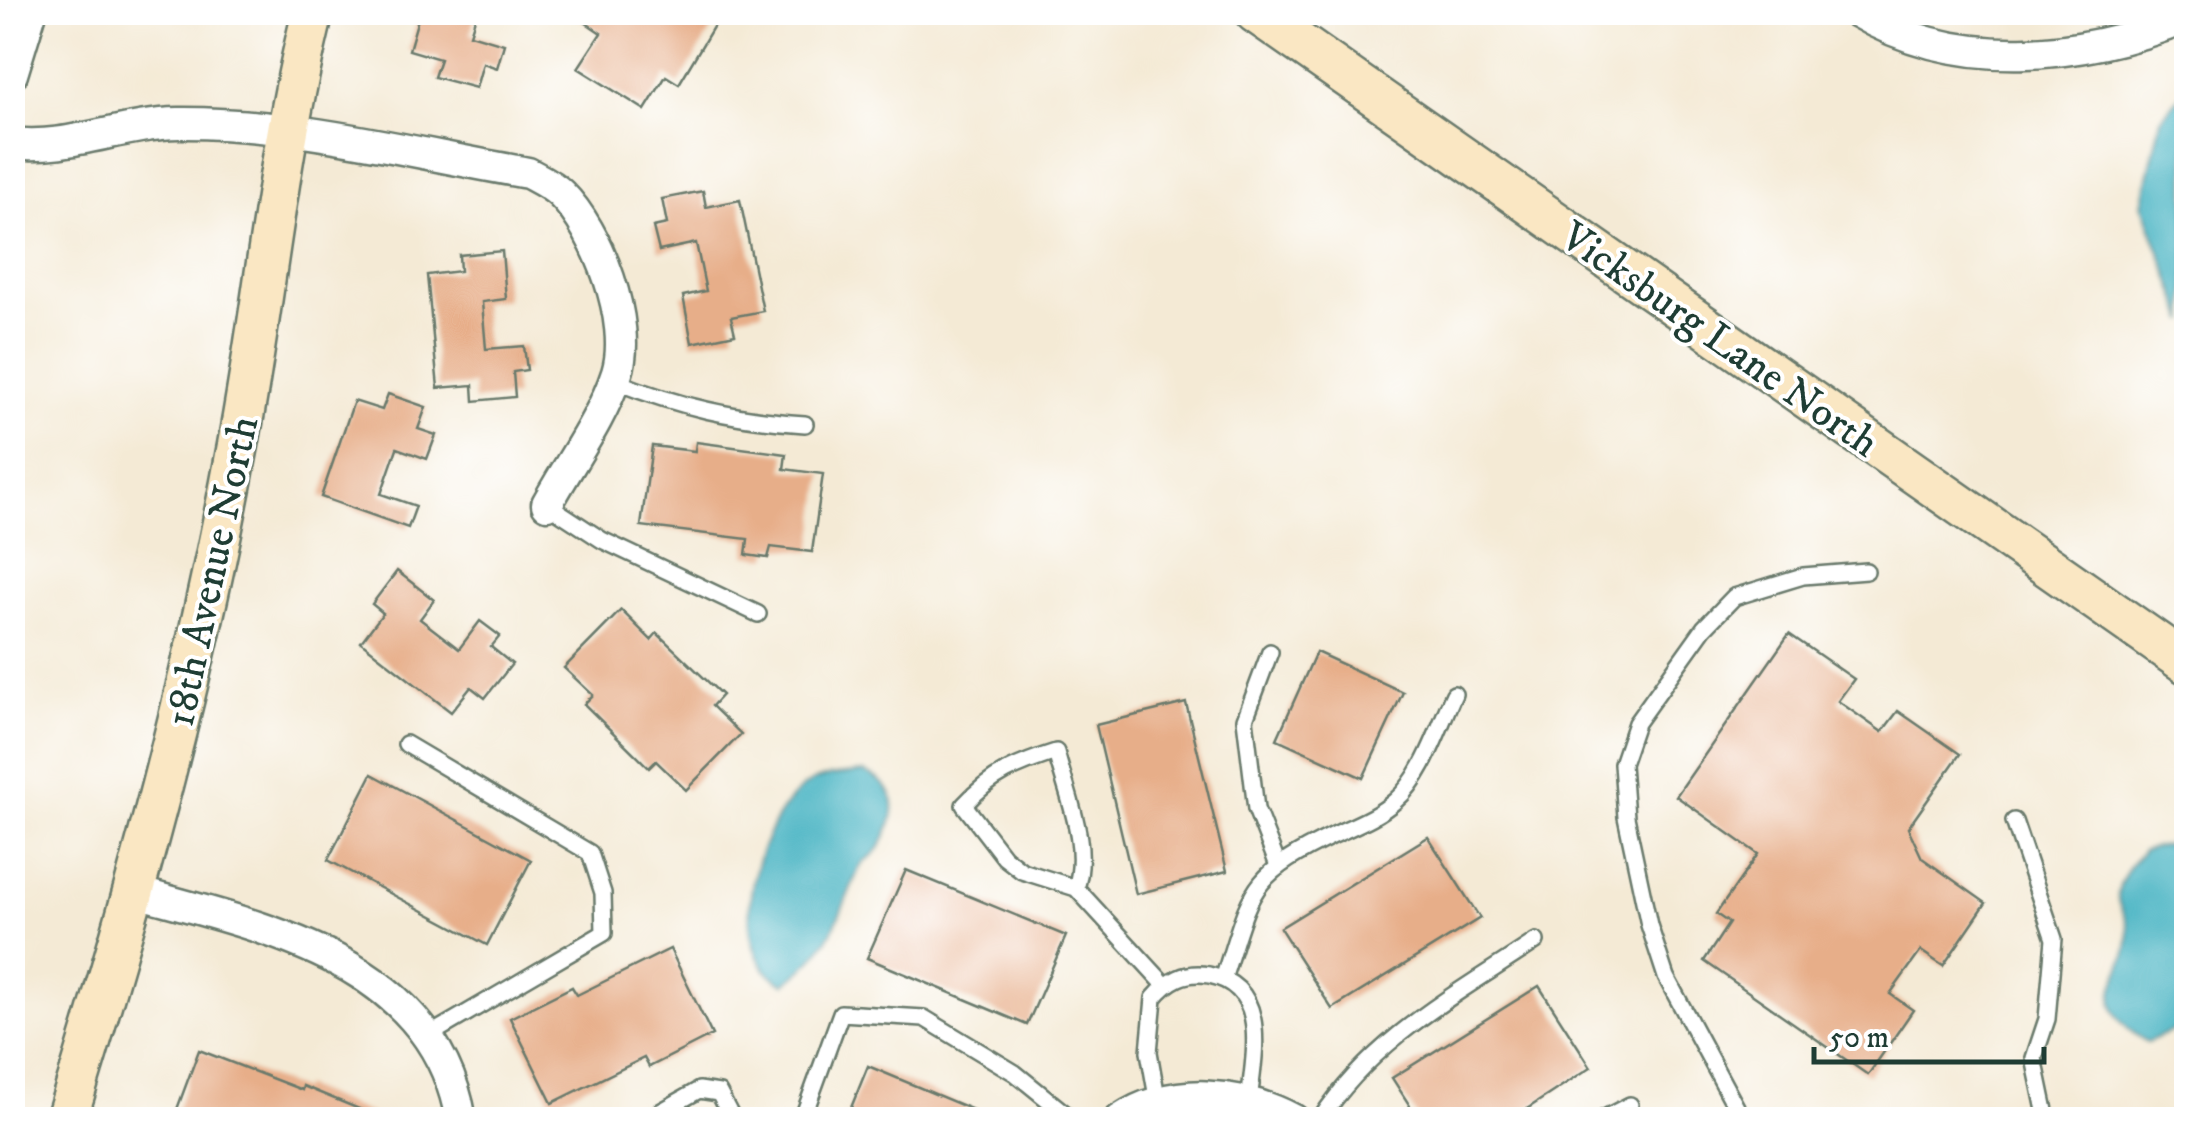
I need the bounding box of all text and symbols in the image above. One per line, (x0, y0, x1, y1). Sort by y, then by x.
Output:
street label: Vicksburg Lane North (1549, 211, 1888, 470)
street label: 18th Avenue North (155, 412, 271, 732)
scale bar (1814, 1002, 2044, 1064)
text: 50 m (1829, 1020, 1889, 1057)

